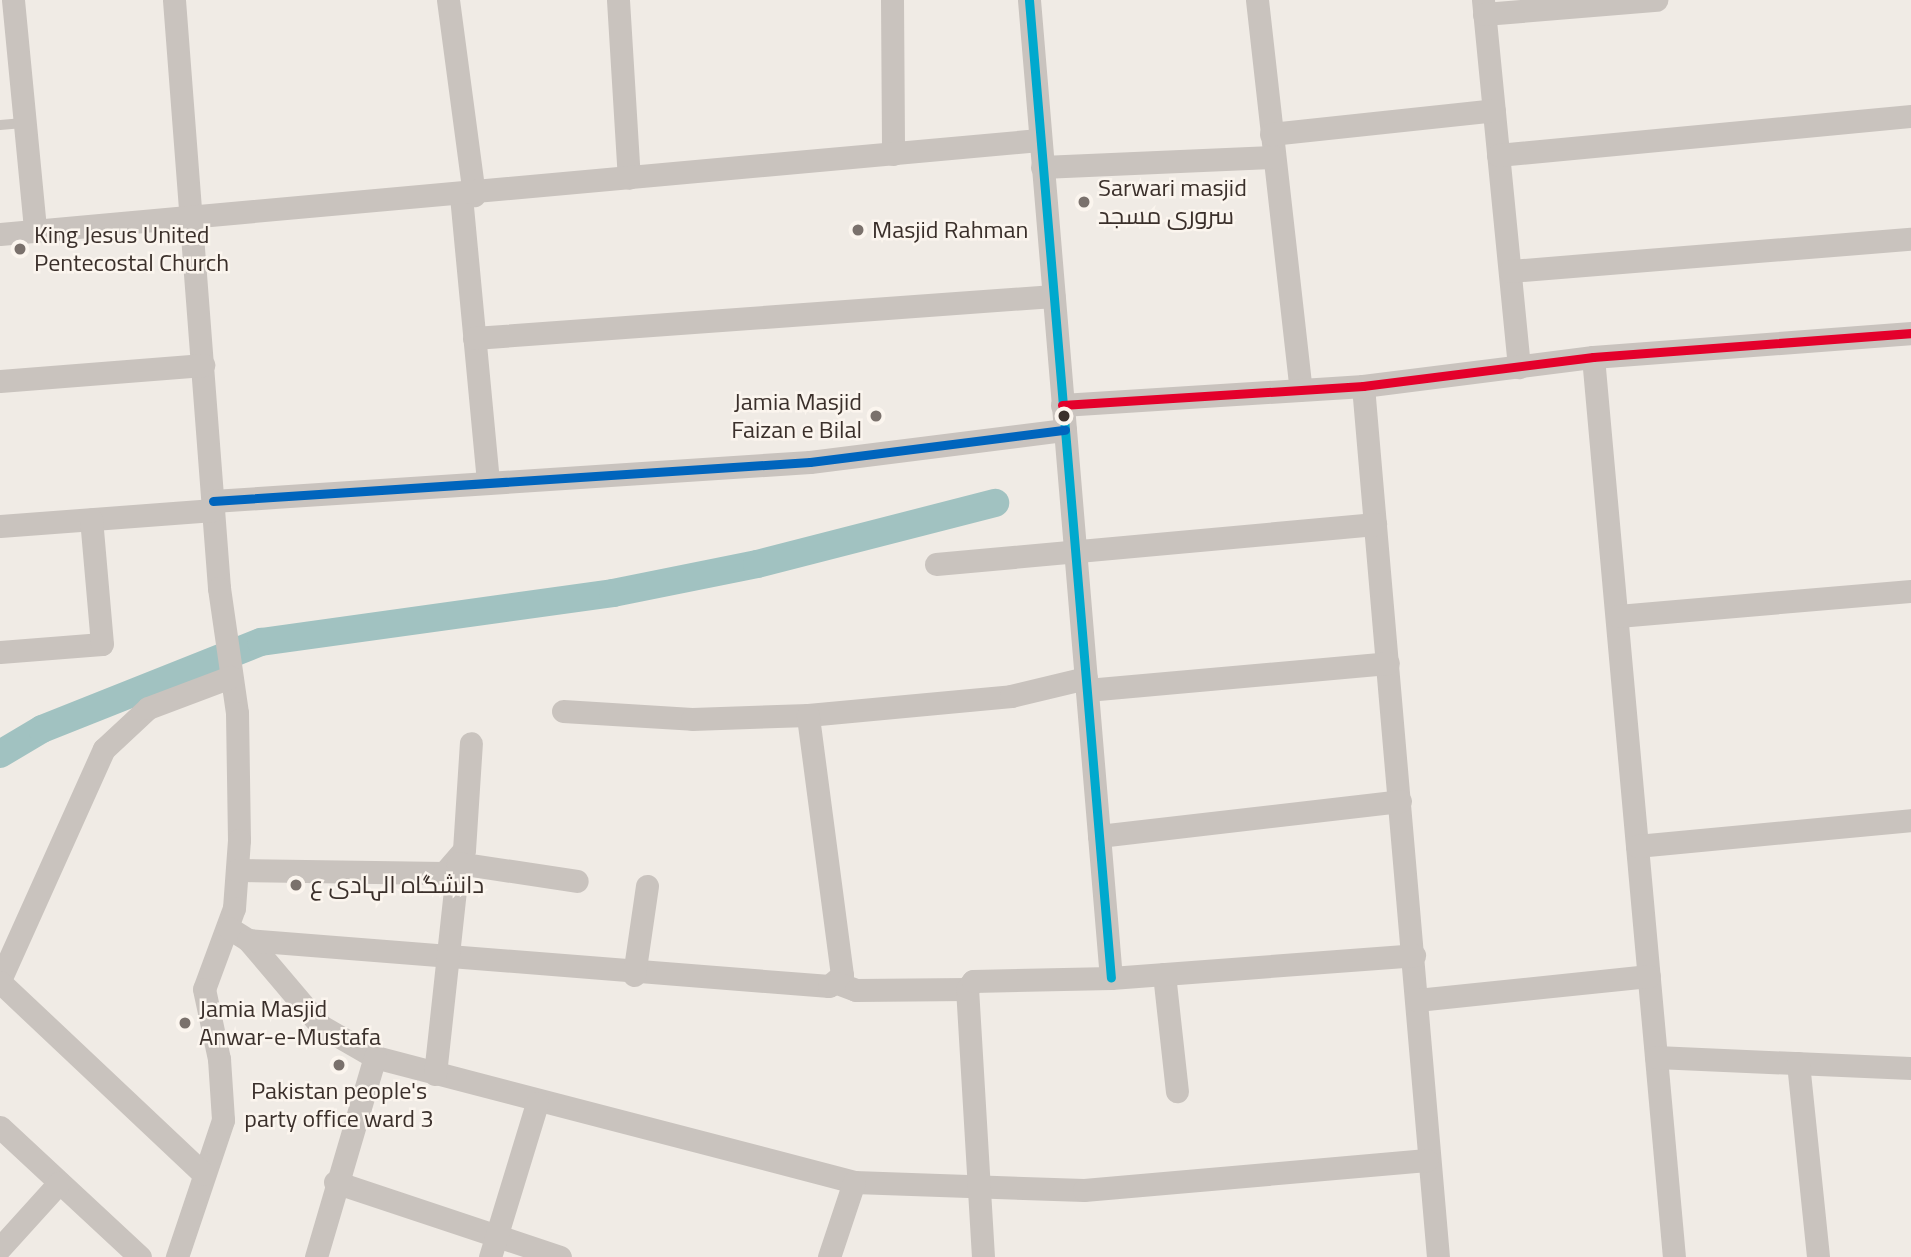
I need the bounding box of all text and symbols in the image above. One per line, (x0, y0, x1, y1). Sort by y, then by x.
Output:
place label: Sarwari masjid سروری مسجد (1098, 174, 1247, 230)
marker: Sarwari masjid سروری مسجد (1076, 194, 1092, 210)
place label: Masjid Rahman (872, 216, 1029, 244)
place label: King Jesus United Pentecostal Church (34, 221, 229, 277)
marker: Masjid Rahman (850, 222, 866, 238)
marker: King Jesus United Pentecostal Church (12, 241, 28, 257)
place label: Jamia Masjid Faizan e Bilal (731, 388, 862, 444)
marker: Jamia Masjid Faizan e Bilal (868, 408, 884, 424)
unlabelled marker (1057, 409, 1071, 423)
place label: دانشگاہ الہادی ع (310, 871, 484, 899)
marker: دانشگاہ الہادی ع (288, 877, 304, 893)
place label: Jamia Masjid Anwar-e-Mustafa (199, 995, 381, 1051)
marker: Jamia Masjid Anwar-e-Mustafa (177, 1015, 193, 1031)
marker: Pakistan people's party office ward 3 (331, 1057, 347, 1073)
place label: Pakistan people's party office ward 3 (244, 1077, 434, 1133)

